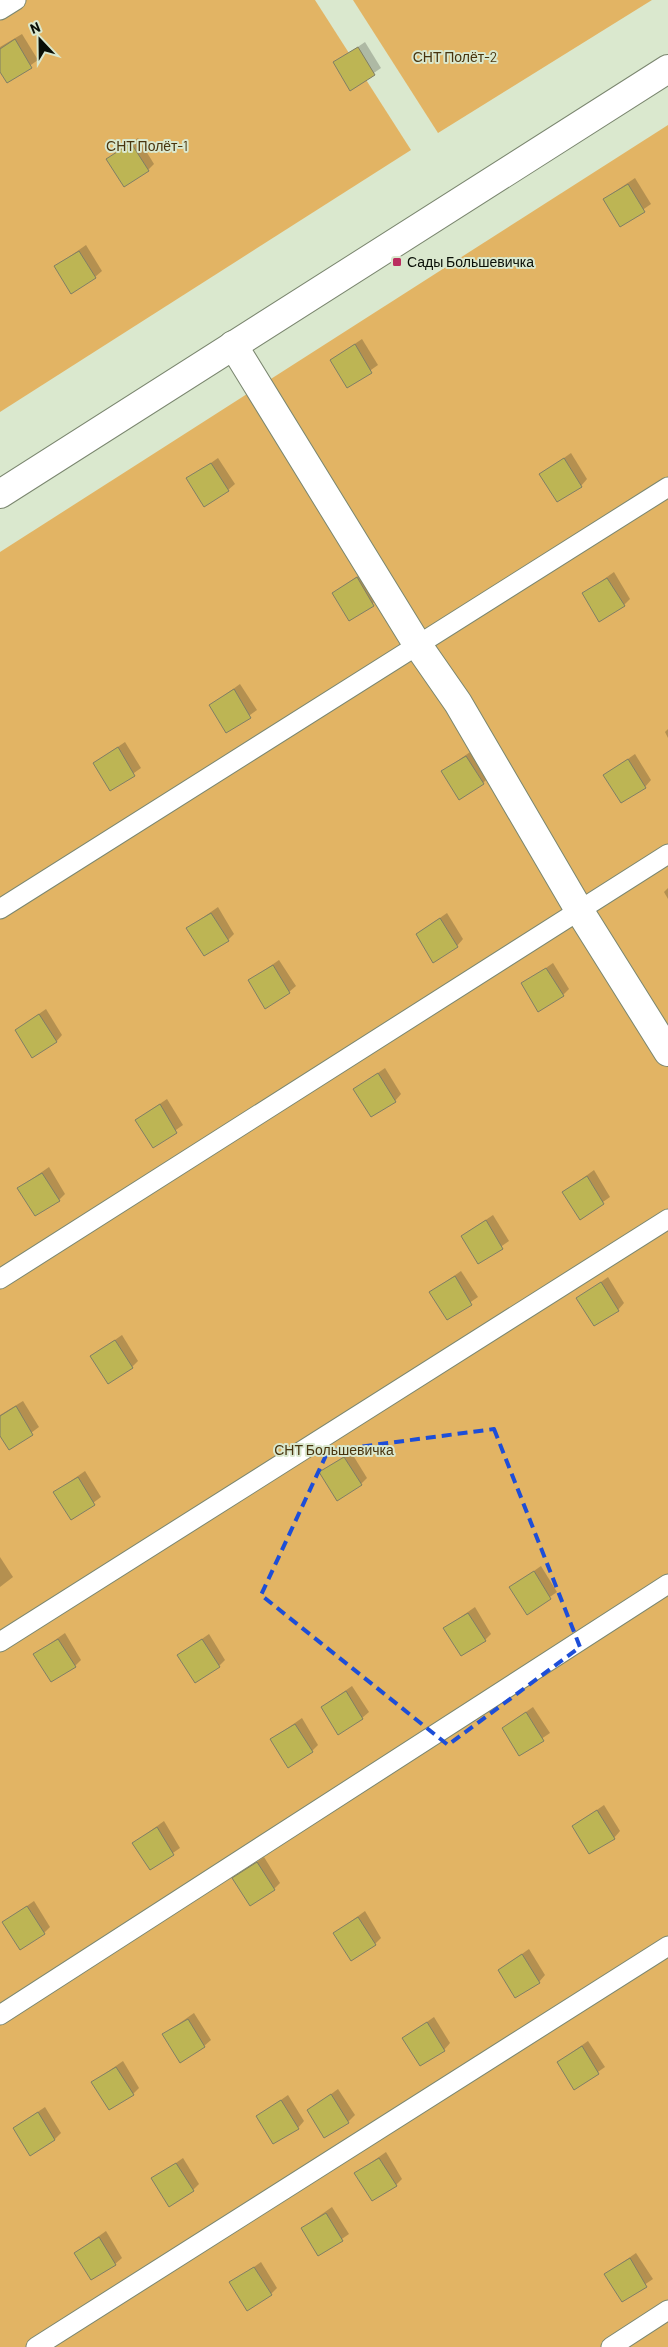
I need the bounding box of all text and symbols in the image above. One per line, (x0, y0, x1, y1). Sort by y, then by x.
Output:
north arrow (15, 15, 65, 65)
text: N (27, 18, 42, 37)
park label: СНТ Полёт-2 (413, 48, 497, 65)
park label: СНТ Полёт-1 (106, 137, 188, 154)
place label: Сады Большевичка (407, 253, 534, 270)
marker: Сады Большевичка (391, 256, 403, 268)
park label: СНТ Большевичка (274, 1441, 394, 1458)

